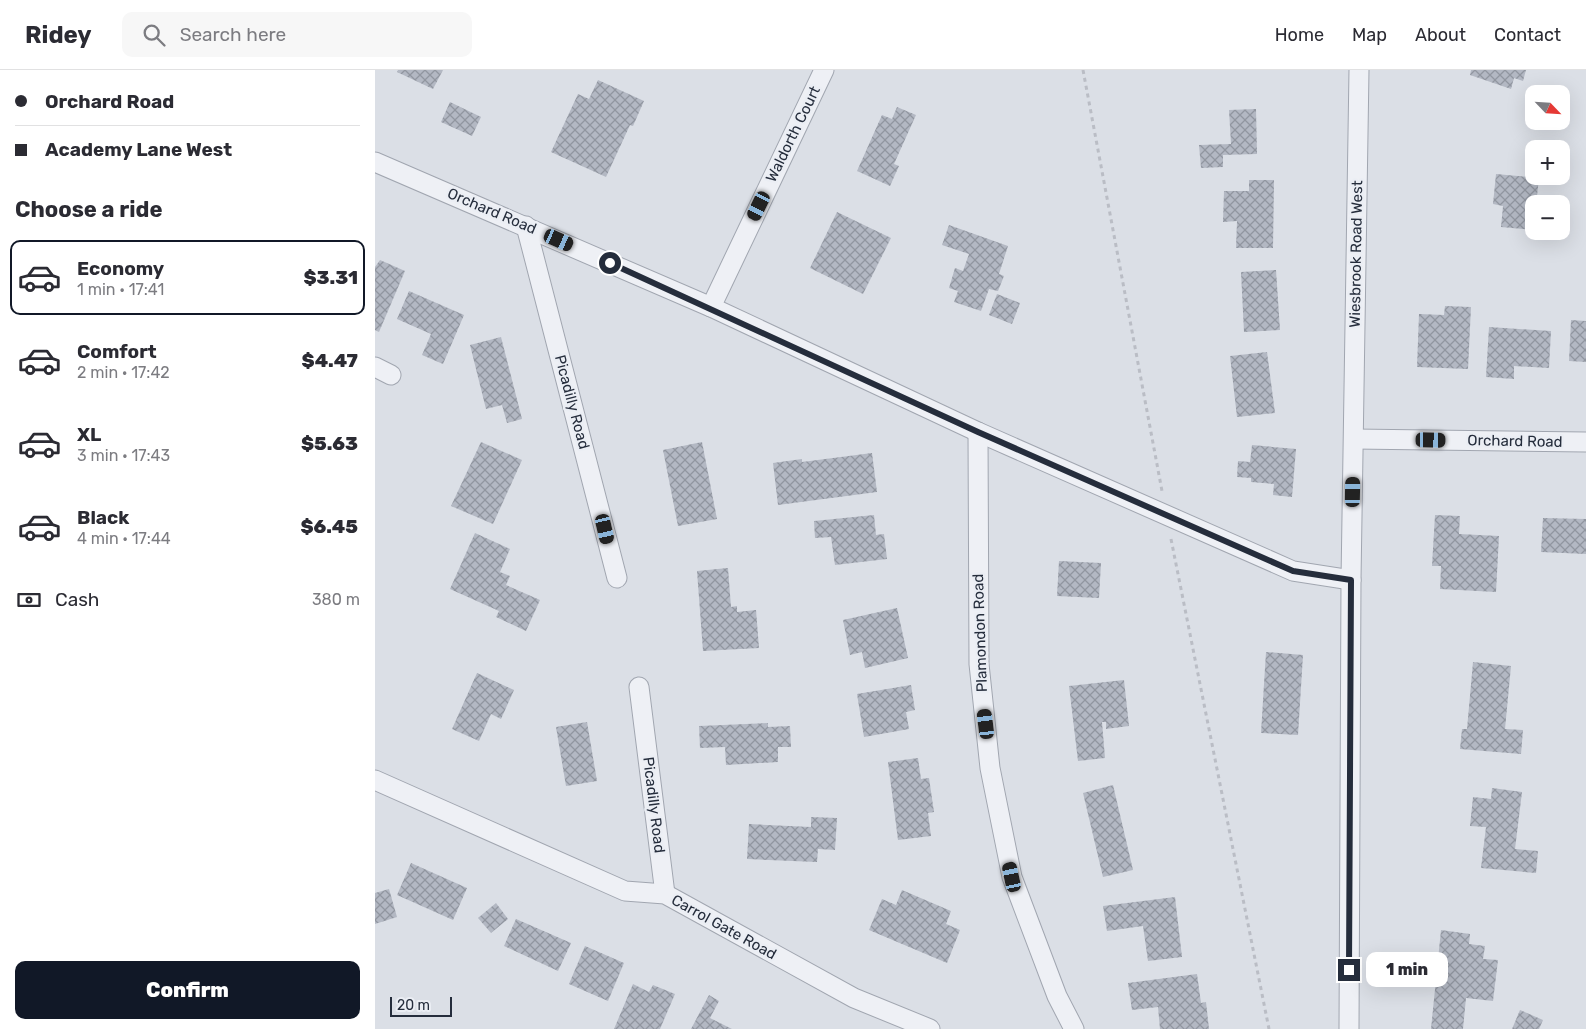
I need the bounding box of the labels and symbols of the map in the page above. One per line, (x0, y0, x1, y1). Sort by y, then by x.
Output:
street label: Waldorth Court (762, 83, 824, 185)
north arrow (1525, 85, 1570, 130)
street label: Wiesbrook Road West (1346, 180, 1366, 328)
street label: Orchard Road (445, 184, 539, 238)
car (745, 189, 772, 223)
car (542, 227, 575, 253)
route start (599, 252, 621, 274)
street label: Picadilly Road (551, 353, 593, 451)
street label: Orchard Road (1467, 431, 1563, 451)
car (1415, 432, 1446, 448)
car (1345, 477, 1360, 507)
car (594, 513, 615, 545)
street label: Plamondon Road (969, 573, 991, 693)
car (976, 708, 995, 740)
street label: Picadilly Road (639, 756, 669, 854)
car (1001, 861, 1022, 893)
street label: Carrol Gate Road (668, 891, 780, 963)
callout: 1 min (1367, 952, 1449, 988)
route end (1338, 959, 1360, 981)
scale bar (390, 994, 453, 1017)

